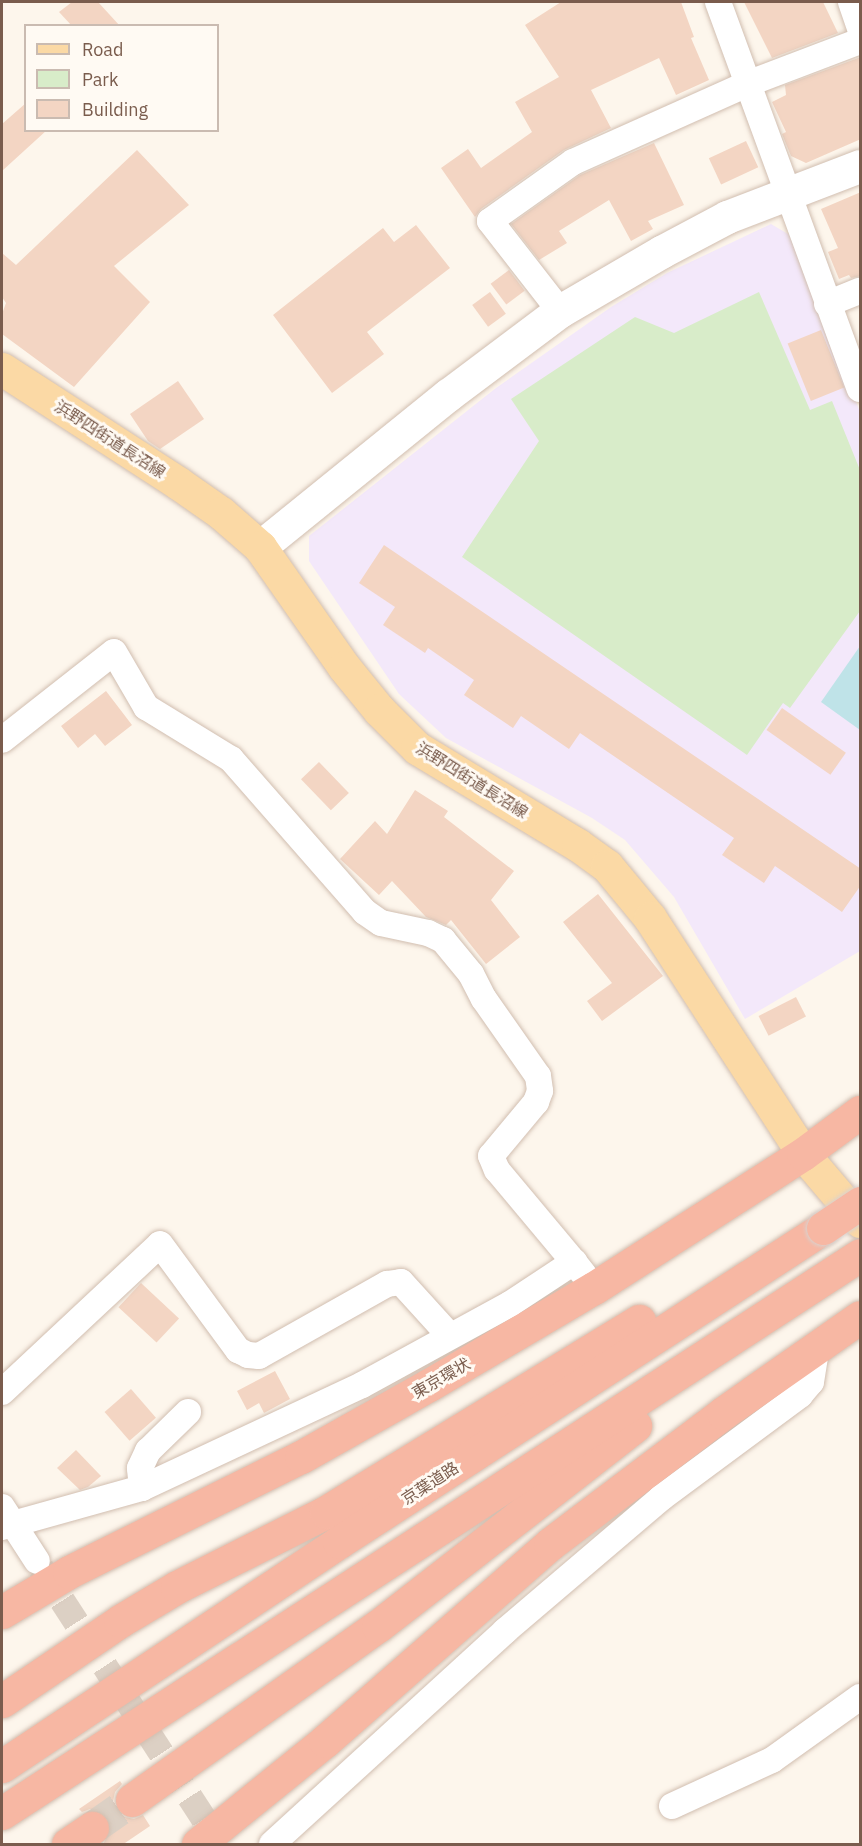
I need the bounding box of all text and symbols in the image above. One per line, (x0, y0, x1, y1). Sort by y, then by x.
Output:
legend (24, 24, 219, 132)
text: Road (82, 38, 123, 61)
text: Park (82, 68, 118, 91)
text: Building (82, 98, 148, 121)
street label: 浜野四街道長沼線 (51, 396, 169, 482)
street label: 浜野四街道長沼線 (413, 738, 531, 822)
street label: 東京環状 (408, 1354, 474, 1402)
street label: 京葉道路 (398, 1458, 462, 1508)

